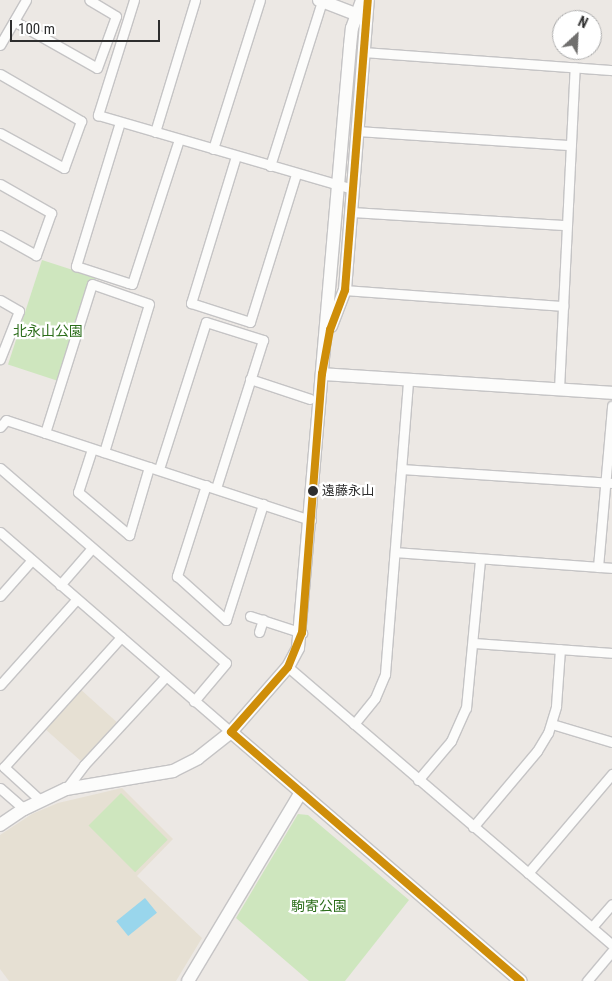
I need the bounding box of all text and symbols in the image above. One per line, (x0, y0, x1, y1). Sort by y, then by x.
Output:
scale bar (12, 10, 162, 42)
north arrow (552, 10, 602, 60)
text: N (576, 13, 590, 31)
text: 100 m (18, 20, 55, 38)
park label: 北永山公園 (13, 323, 83, 339)
place label: 遠藤永山 (322, 483, 374, 499)
marker: 遠藤永山 (308, 486, 318, 496)
park label: 駒寄公園 (291, 898, 347, 914)

